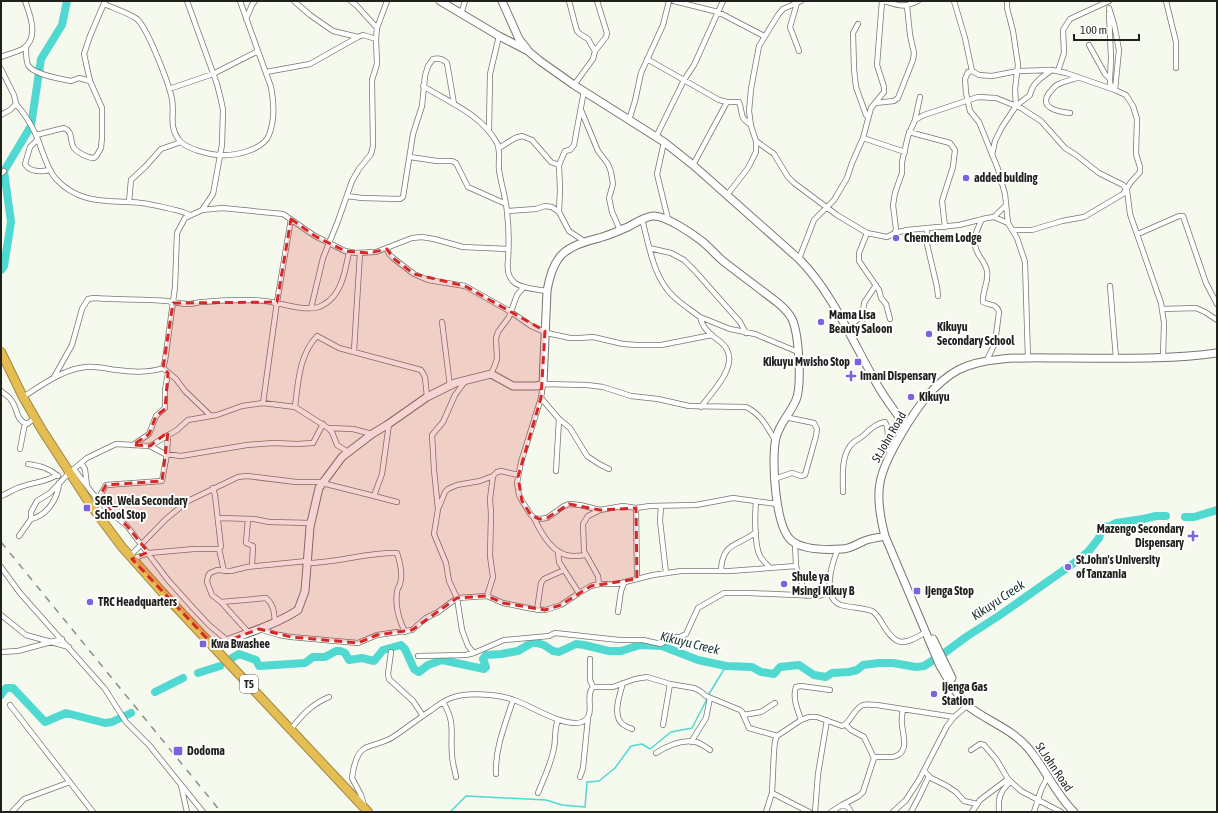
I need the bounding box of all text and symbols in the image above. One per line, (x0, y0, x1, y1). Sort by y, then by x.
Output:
scale bar (1074, 16, 1139, 42)
text: 100 m (1080, 23, 1107, 37)
place label: added bulding (974, 171, 1038, 185)
marker: added bulding (961, 173, 971, 183)
place label: Chemchem Lodge (904, 231, 982, 245)
marker: Chemchem Lodge (891, 233, 901, 243)
place label: Mama Lisa Beauty Saloon (829, 308, 893, 336)
marker: Mama Lisa Beauty Saloon (816, 317, 826, 327)
place label: Kikuyu Secondary School (937, 320, 1015, 348)
marker: Kikuyu Secondary School (924, 329, 934, 339)
place label: Kikuyu Mwisho Stop (763, 355, 850, 369)
marker: Kikuyu Mwisho Stop (853, 357, 863, 367)
place label: Imani Dispensary (860, 369, 937, 383)
marker: Imani Dispensary (845, 370, 857, 382)
place label: Kikuyu (919, 390, 950, 404)
marker: Kikuyu (906, 392, 916, 402)
street label: St.John Road (869, 409, 909, 465)
place label: SGR_Wela Secondary School Stop (95, 494, 188, 522)
marker: SGR_Wela Secondary School Stop (82, 503, 92, 513)
place label: Mazengo Secondary Dispensary (1097, 522, 1184, 550)
marker: Mazengo Secondary Dispensary (1187, 530, 1199, 542)
place label: St.John's University of Tanzania (1076, 553, 1160, 581)
marker: St.John's University of Tanzania (1063, 562, 1073, 572)
place label: Shule ya Msingi Kikuy B (792, 570, 855, 598)
water label: Kikuyu Creek (969, 577, 1028, 623)
marker: Shule ya Msingi Kikuy B (779, 579, 789, 589)
place label: Ijenga Stop (925, 584, 974, 598)
marker: Ijenga Stop (912, 586, 922, 596)
place label: TRC Headquarters (98, 595, 178, 609)
marker: TRC Headquarters (85, 597, 95, 607)
water label: Kikuyu Creek (659, 628, 722, 658)
place label: Kwa Bwashee (211, 637, 271, 651)
marker: Kwa Bwashee (198, 639, 208, 649)
road number: T5 (240, 675, 258, 693)
place label: Ijenga Gas Station (942, 680, 988, 708)
marker: Ijenga Gas Station (929, 689, 939, 699)
street label: St.John Road (1032, 740, 1076, 794)
place label: Dodoma (187, 744, 225, 758)
marker: Dodoma (172, 745, 184, 757)

